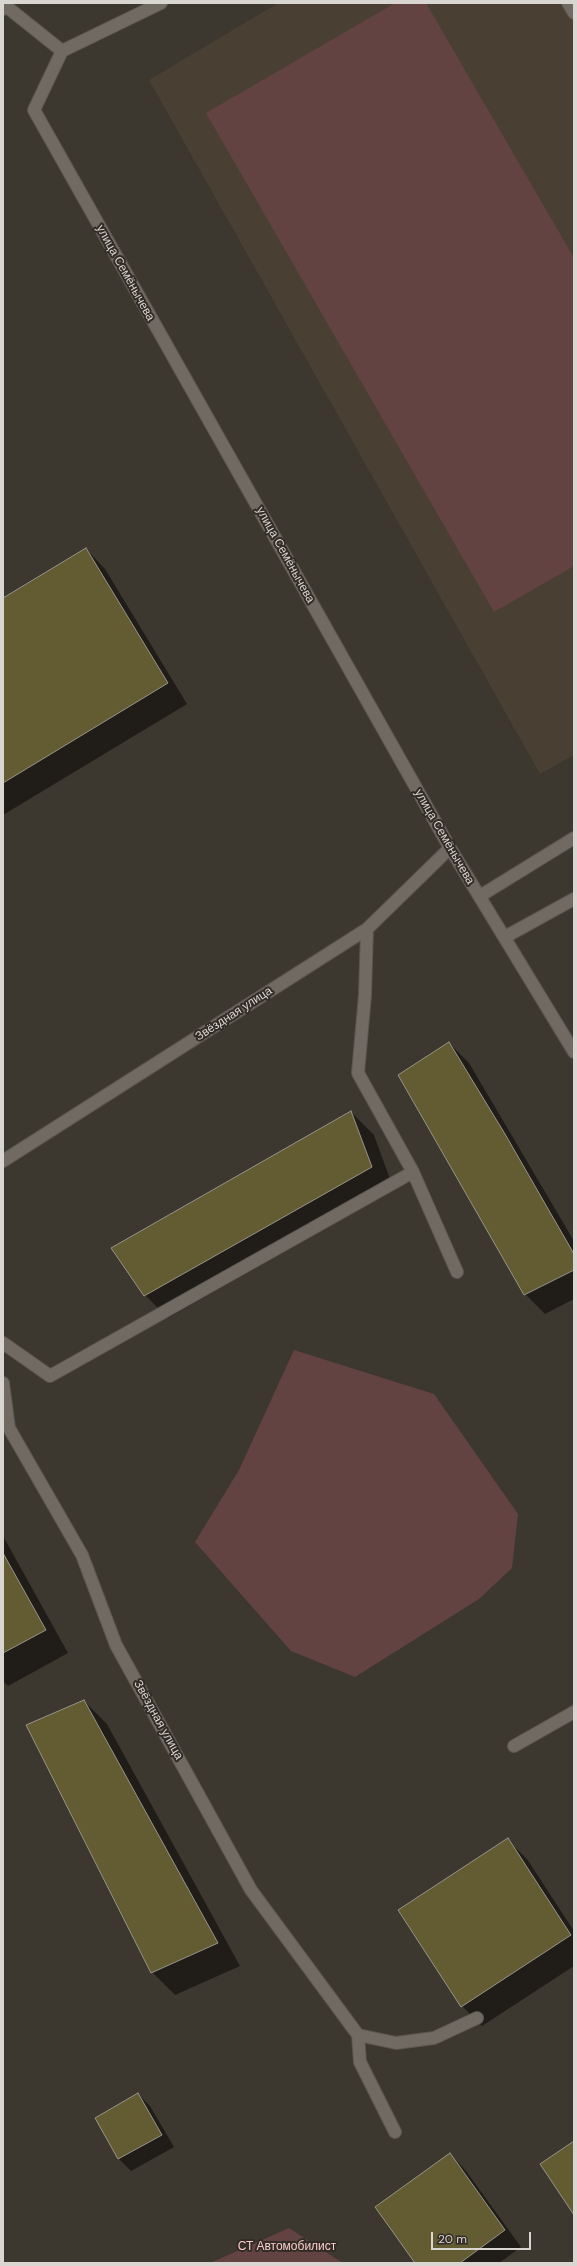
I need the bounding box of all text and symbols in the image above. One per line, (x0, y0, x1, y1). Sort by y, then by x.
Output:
street label: улица Семёнычева (93, 222, 157, 324)
street label: улица Семёнычева (253, 504, 317, 606)
street label: улица Семёнычева (411, 787, 477, 887)
street label: Звёздная улица (193, 984, 275, 1044)
street label: Звёздная улица (130, 1678, 186, 1762)
scale bar (433, 2224, 533, 2250)
text: 20 m (438, 2231, 467, 2247)
park label: СТ Автомобилист (238, 2240, 336, 2254)

